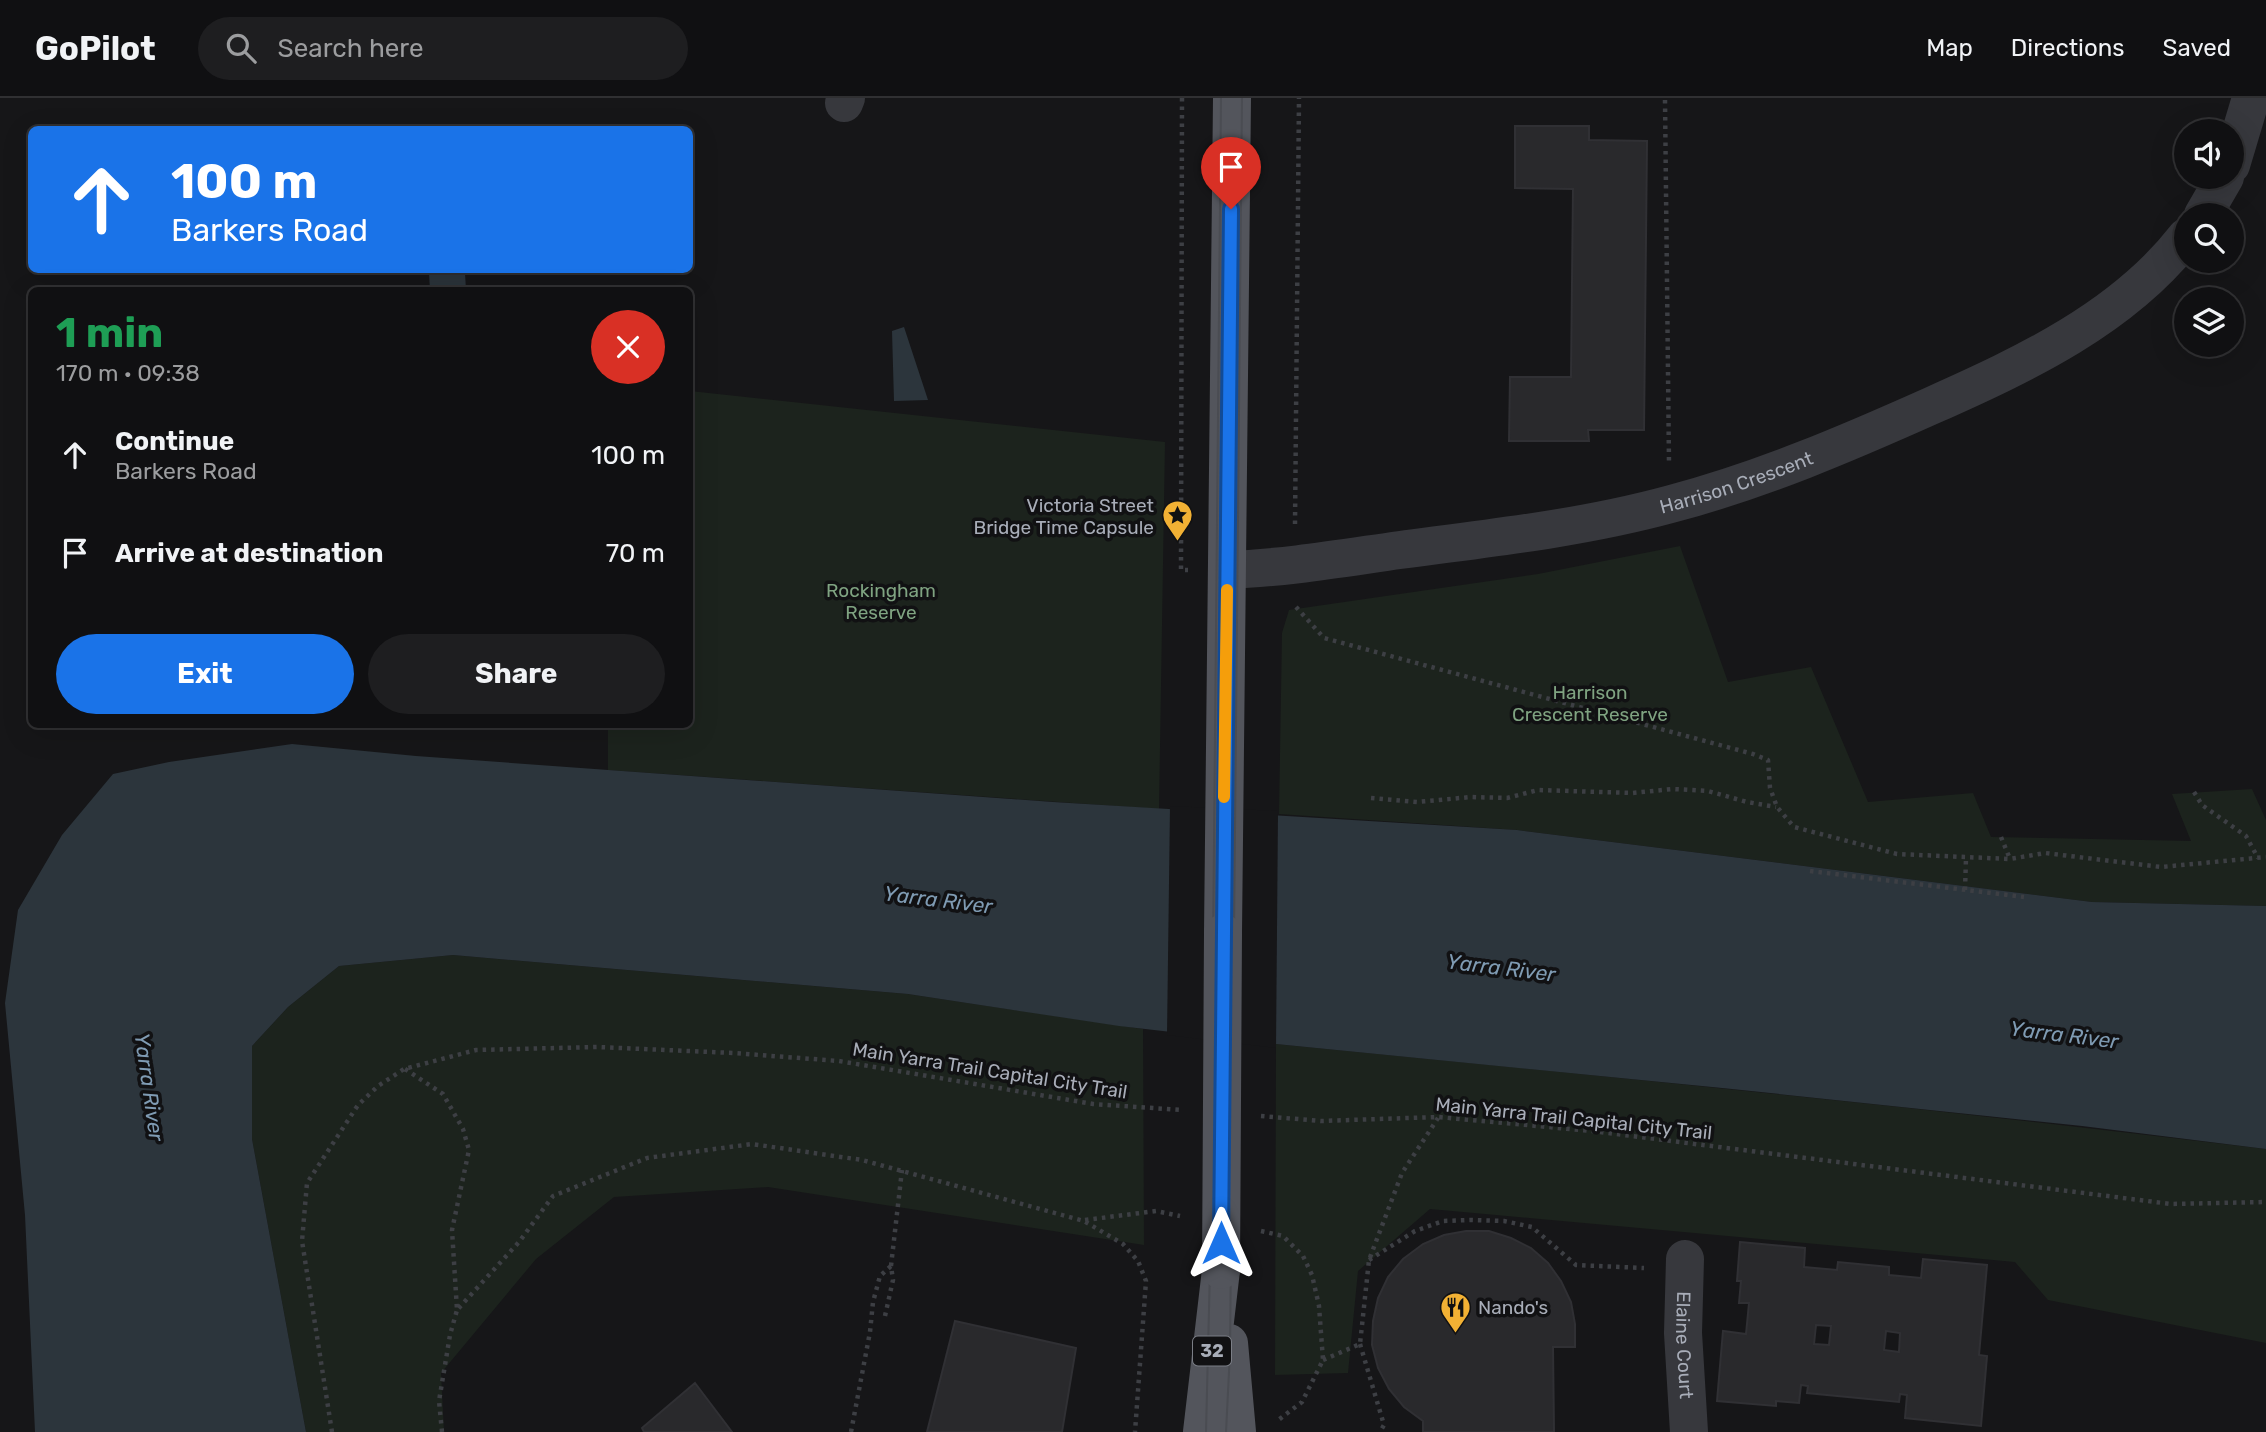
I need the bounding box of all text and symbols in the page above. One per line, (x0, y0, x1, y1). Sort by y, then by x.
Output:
search box (198, 17, 688, 80)
text: GoPilot (35, 29, 156, 68)
icon: search (222, 29, 260, 67)
text: Search here (278, 33, 423, 64)
text: Map (1926, 34, 1973, 62)
text: Directions (2011, 34, 2124, 62)
text: Saved (2162, 34, 2231, 62)
map controls (2174, 119, 2244, 357)
button: sound (2174, 119, 2244, 189)
pin (1201, 137, 1261, 209)
icon: arrive (1212, 148, 1250, 186)
text: 100 m (171, 152, 317, 210)
icon: ahead (56, 154, 147, 245)
button: search (2174, 203, 2244, 273)
text: Barkers Road (171, 211, 368, 249)
button: layers (2174, 287, 2244, 357)
text: 1 min (56, 308, 163, 358)
button: close (591, 310, 665, 384)
text: 170 m · 09:38 (56, 359, 200, 387)
text: Continue (115, 426, 234, 457)
icon: ahead (56, 436, 94, 474)
text: 100 m (591, 440, 665, 471)
street label: Harrison Crescent (1657, 446, 1817, 519)
text: Barkers Road (115, 457, 257, 485)
place label: Victoria Street Bridge Time Capsule (973, 494, 1155, 539)
place icon: Victoria Street Bridge Time Capsule (1160, 499, 1194, 543)
icon: arrive (56, 534, 94, 572)
text: Arrive at destination (115, 538, 383, 569)
text: 70 m (606, 538, 665, 569)
park label: Rockingham Reserve (826, 579, 936, 624)
button: Exit (56, 634, 354, 714)
button: Share (368, 634, 665, 714)
park label: Harrison Crescent Reserve (1512, 681, 1668, 726)
water label: Yarra River (882, 880, 995, 919)
water label: Yarra River (1445, 948, 1558, 987)
water label: Yarra River (2008, 1015, 2121, 1054)
water label: Yarra River (130, 1031, 170, 1144)
street label: Main Yarra Trail Capital City Trail (851, 1037, 1129, 1104)
street label: Main Yarra Trail Capital City Trail (1435, 1093, 1713, 1144)
position arrow (1184, 1206, 1258, 1280)
restaurant icon: Nando's (1438, 1290, 1472, 1334)
street label: Elaine Court (1671, 1291, 1698, 1400)
place label: Nando's (1478, 1296, 1548, 1319)
road number: 32 (1193, 1336, 1231, 1366)

